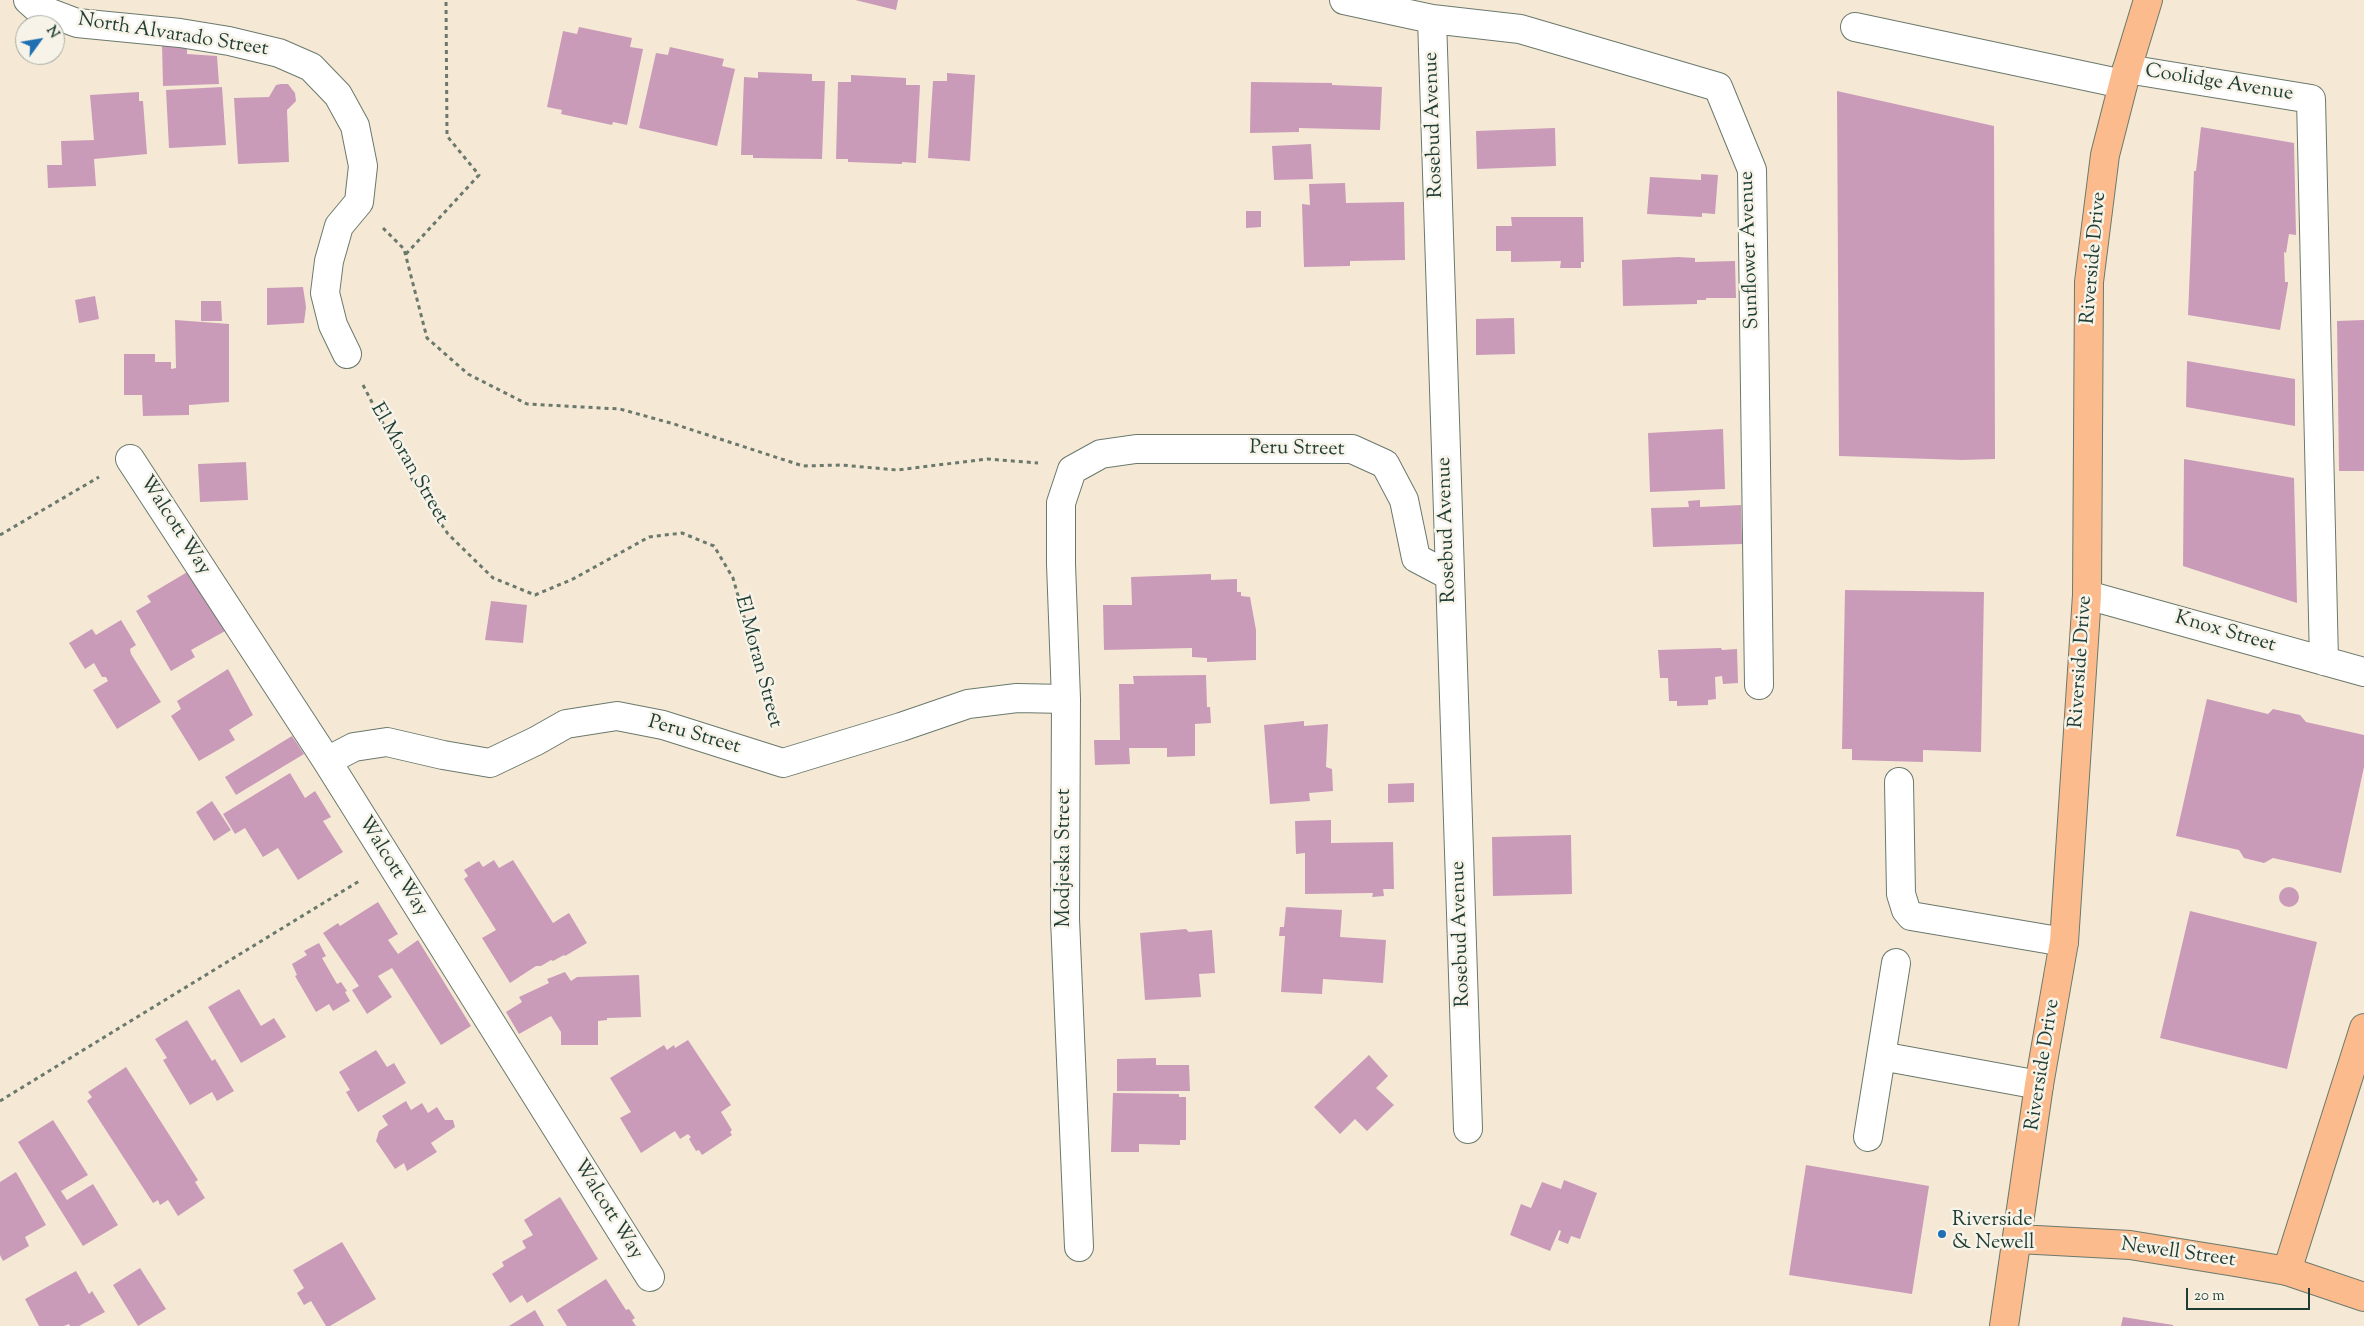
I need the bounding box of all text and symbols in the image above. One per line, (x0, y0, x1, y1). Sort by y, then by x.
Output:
street label: North Alvarado Street (76, 9, 270, 63)
north arrow (15, 15, 65, 65)
text: N (40, 23, 63, 43)
street label: Rosebud Avenue (1420, 51, 1450, 199)
street label: Coolidge Avenue (2143, 60, 2295, 108)
street label: Sunflower Avenue (1736, 170, 1766, 330)
street label: Riverside Drive (2077, 191, 2113, 325)
street label: El Moran Street (364, 399, 452, 529)
street label: Peru Street (1249, 437, 1345, 463)
street label: Rosebud Avenue (1433, 456, 1463, 604)
street label: Walcott Way (133, 472, 215, 580)
street label: El Moran Street (728, 594, 786, 730)
street label: Riverside Drive (2065, 595, 2099, 729)
street label: Knox Street (2172, 607, 2278, 659)
street label: Peru Street (645, 711, 743, 761)
street label: Modjeska Street (1054, 789, 1078, 927)
street label: Walcott Way (352, 813, 432, 921)
street label: Rosebud Avenue (1447, 860, 1477, 1008)
street label: Riverside Drive (2022, 998, 2066, 1132)
street label: Walcott Way (567, 1156, 647, 1264)
place label: Riverside & Newell (1952, 1210, 2035, 1257)
marker: Riverside & Newell (1936, 1228, 1948, 1240)
street label: Newell Street (2119, 1234, 2237, 1274)
scale bar (2189, 1278, 2313, 1310)
text: 20 m (2194, 1286, 2225, 1307)

